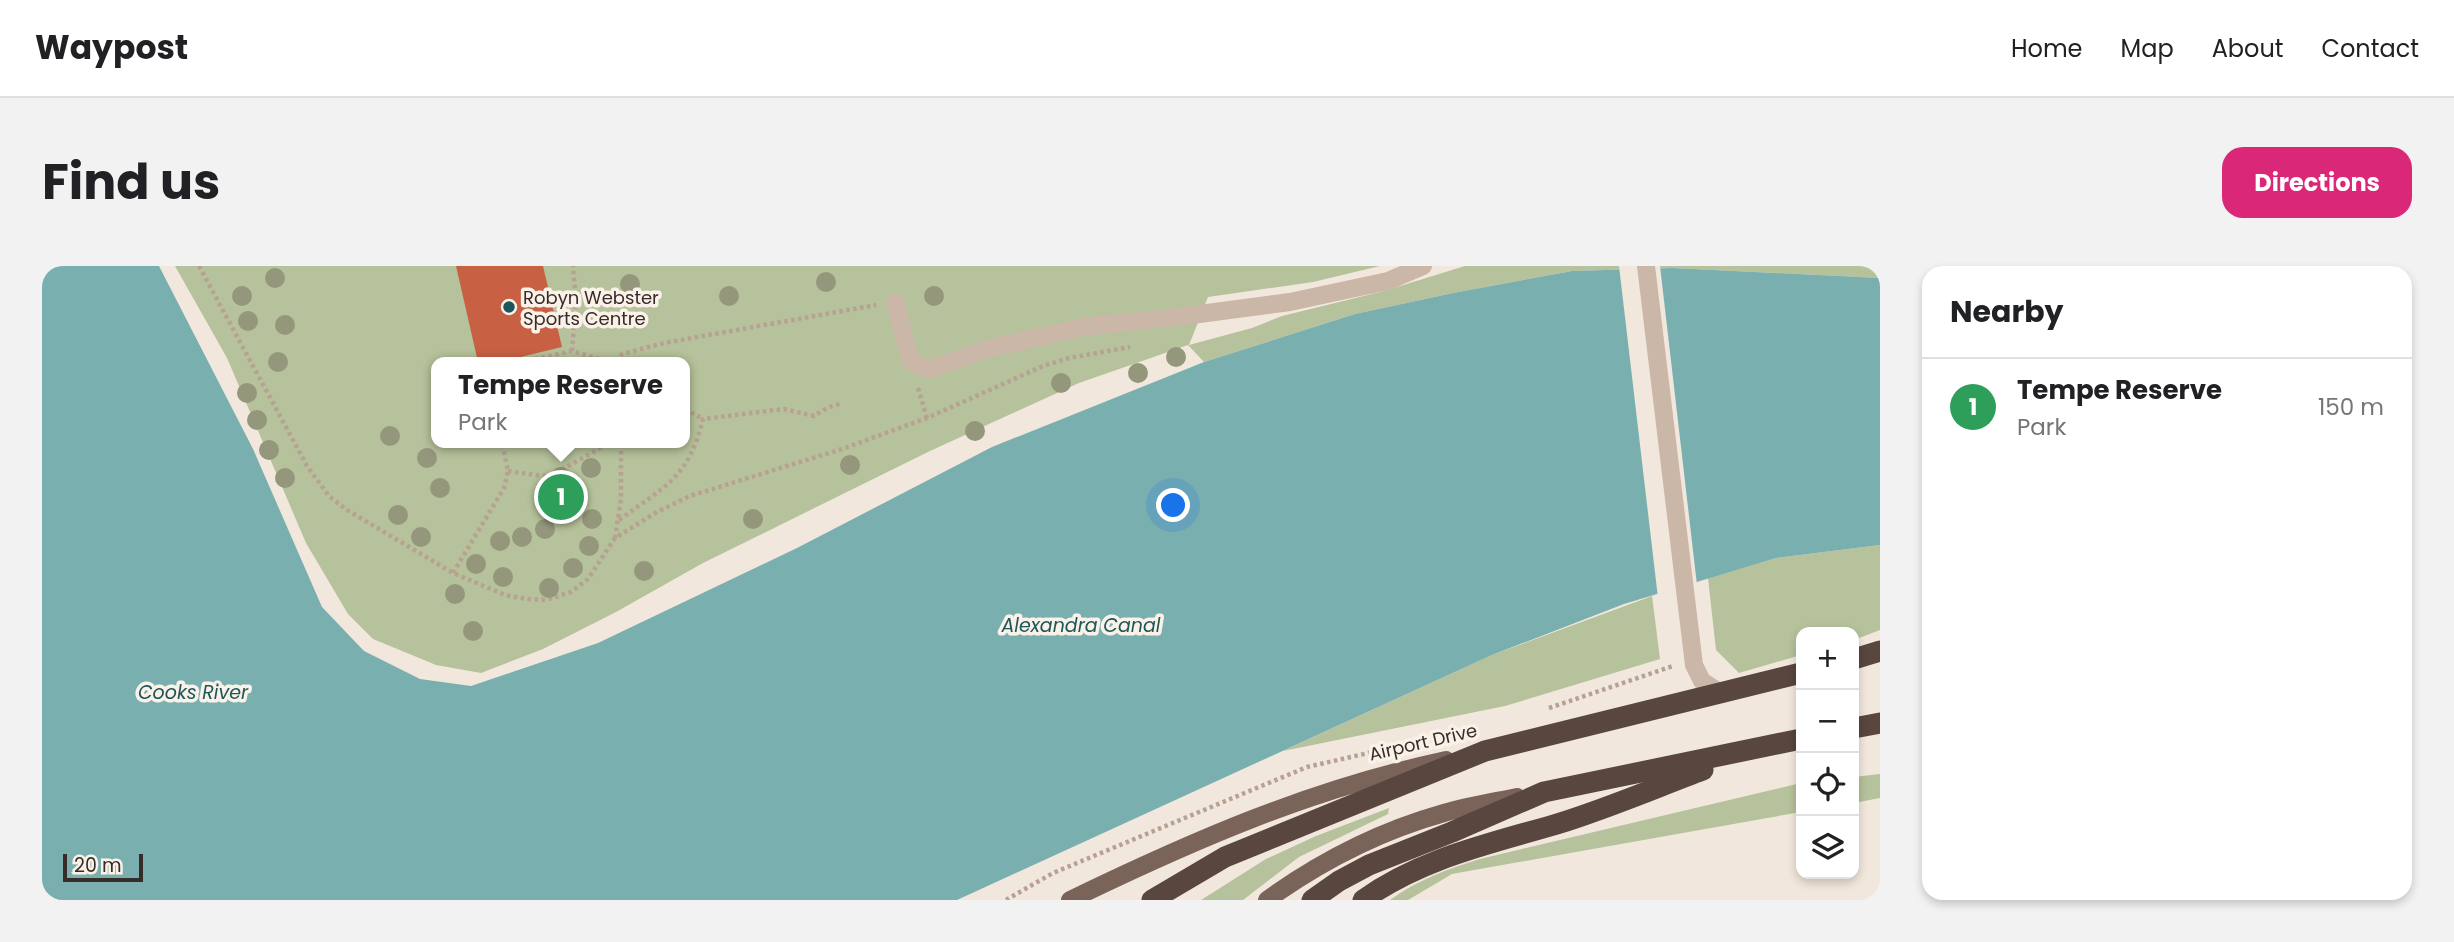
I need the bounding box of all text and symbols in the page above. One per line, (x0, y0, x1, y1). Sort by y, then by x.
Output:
text: Waypost (35, 24, 188, 71)
text: Home (2011, 32, 2083, 65)
text: Map (2121, 32, 2174, 65)
text: About (2212, 32, 2283, 65)
text: Contact (2321, 32, 2419, 65)
button: Directions (2222, 147, 2412, 218)
text: Find us (42, 148, 220, 216)
place label: Robyn Webster Sports Centre (523, 285, 659, 331)
text: Nearby (1950, 290, 2064, 333)
marker: Robyn Webster Sports Centre (501, 299, 517, 315)
popup (431, 357, 690, 448)
text: Tempe Reserve (458, 367, 663, 403)
text: Tempe Reserve (2017, 372, 2222, 408)
text: 1 (1969, 391, 1977, 423)
text: 150 m (2318, 391, 2384, 423)
text: Park (458, 406, 507, 438)
text: Park (2017, 411, 2066, 443)
pin: 1 (538, 471, 584, 523)
your location (1156, 488, 1190, 522)
water label: Alexandra Canal (1001, 612, 1161, 639)
map controls (1796, 627, 1859, 879)
button: + (1796, 627, 1859, 690)
water label: Cooks River (138, 679, 249, 706)
button: − (1796, 690, 1859, 753)
street label: Airport Drive (1367, 717, 1479, 767)
button: locate (1796, 753, 1859, 816)
button: layers (1796, 816, 1859, 879)
scale bar (63, 851, 144, 883)
text: 20 m (74, 852, 122, 879)

